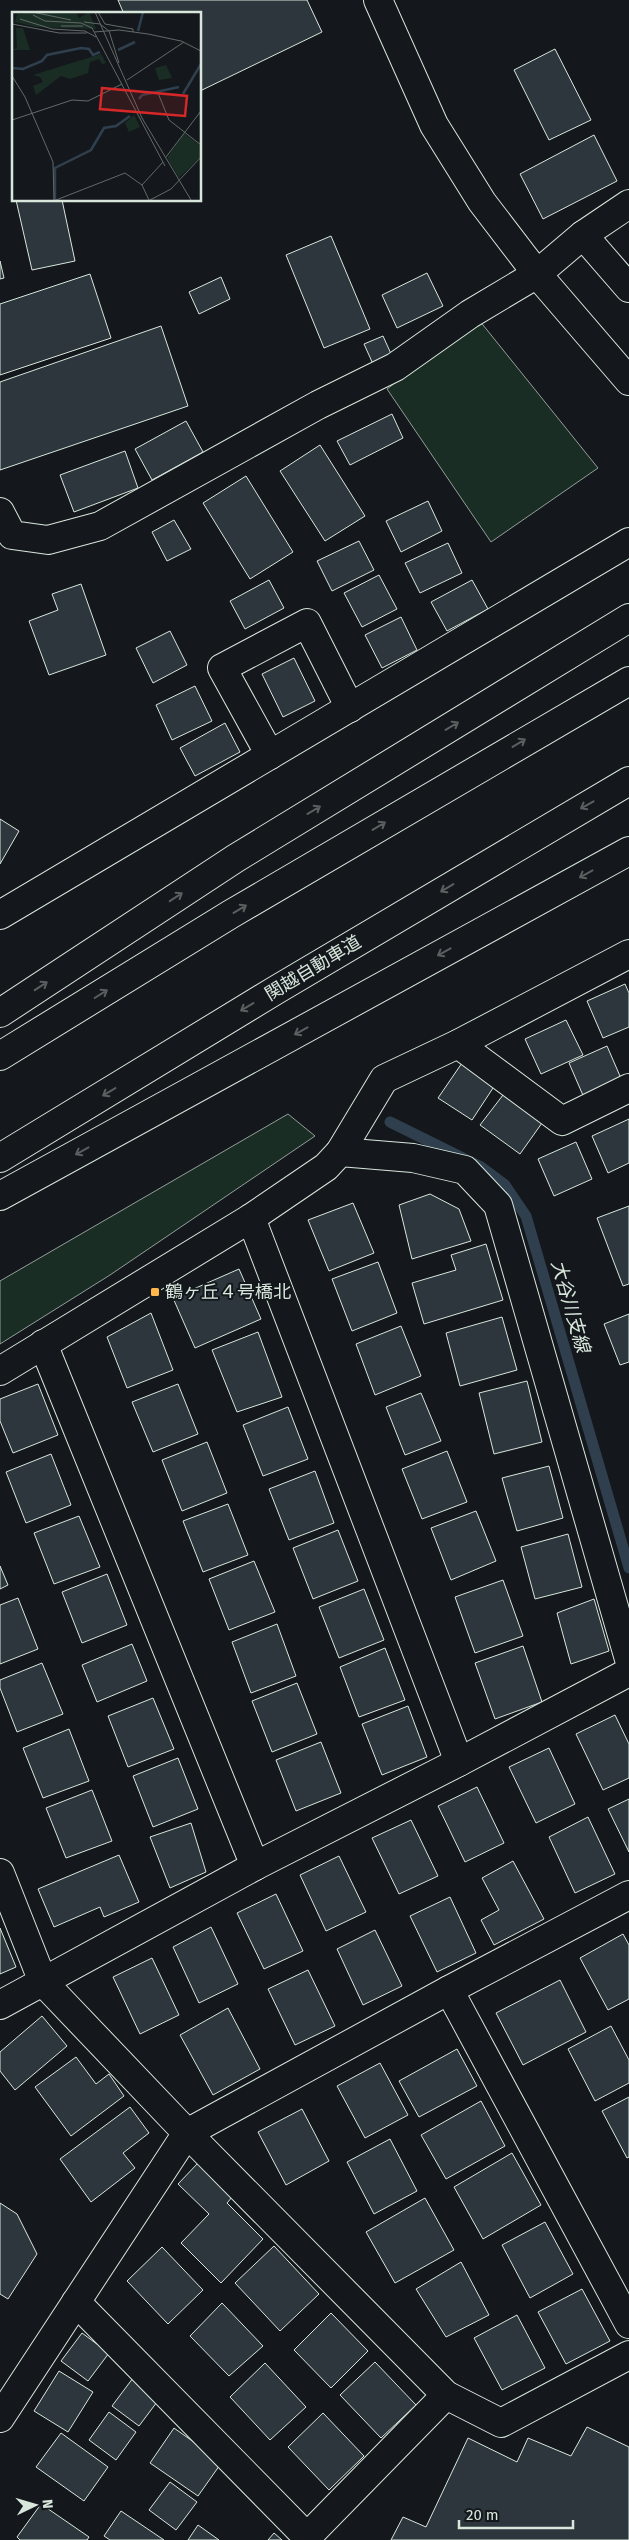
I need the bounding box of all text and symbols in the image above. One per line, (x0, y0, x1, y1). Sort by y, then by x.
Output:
inset map (12, 12, 201, 201)
one-way arrow (445, 720, 459, 730)
one-way arrow (512, 738, 526, 748)
one-way arrow (580, 800, 594, 810)
one-way arrow (306, 805, 320, 815)
one-way arrow (372, 821, 386, 831)
one-way arrow (580, 870, 594, 880)
one-way arrow (440, 883, 454, 893)
one-way arrow (169, 892, 183, 902)
one-way arrow (232, 903, 246, 913)
street label: 関越自動車道 (261, 931, 365, 1005)
one-way arrow (437, 948, 451, 958)
one-way arrow (33, 981, 47, 991)
one-way arrow (94, 988, 108, 998)
one-way arrow (241, 1003, 255, 1013)
one-way arrow (295, 1026, 309, 1036)
one-way arrow (102, 1087, 116, 1097)
one-way arrow (75, 1146, 90, 1156)
water label: 大谷川支線 (546, 1257, 595, 1357)
place label: 鶴ヶ丘４号橋北 (165, 1281, 291, 1303)
marker: 鶴ヶ丘４号橋北 (149, 1286, 161, 1298)
north arrow (10, 2480, 60, 2530)
scale bar (459, 2498, 573, 2530)
text: N (39, 2499, 56, 2509)
text: 20 m (466, 2506, 499, 2524)

